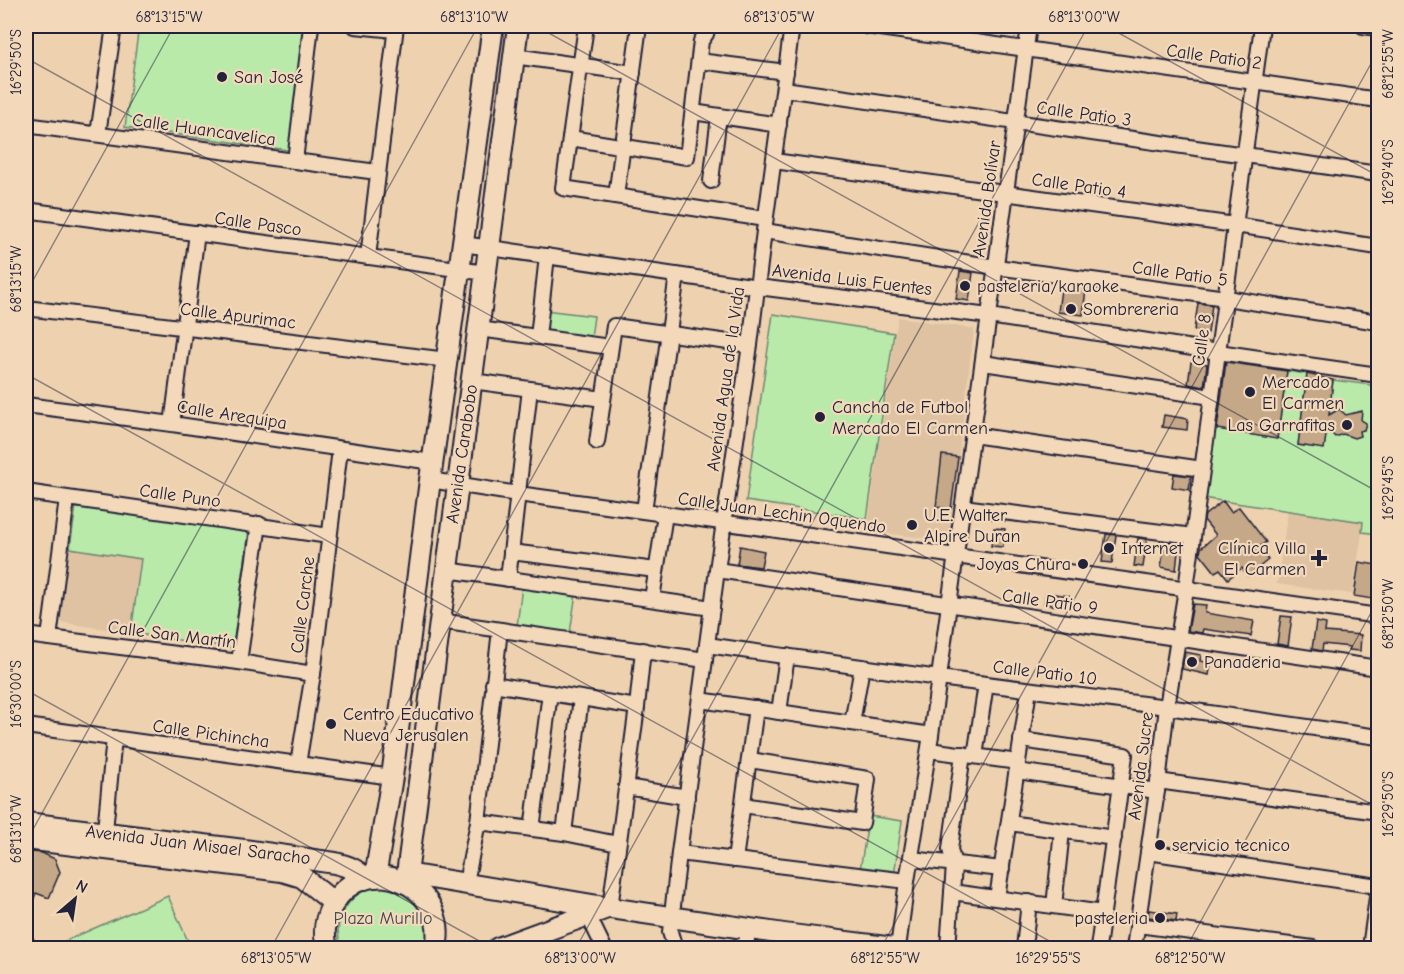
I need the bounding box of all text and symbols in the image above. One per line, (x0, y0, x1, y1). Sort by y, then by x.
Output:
text: 68°13'15"W (135, 8, 203, 26)
text: 68°13'10"W (440, 8, 508, 26)
text: 68°13'05"W (744, 8, 814, 26)
text: 68°13'00"W (1048, 8, 1120, 26)
text: 16°29'50"S (7, 29, 25, 95)
text: 68°12'55"W (1379, 29, 1397, 99)
street label: Calle Patio 2 (1165, 40, 1263, 74)
place label: San José (234, 67, 303, 88)
marker: San José (215, 70, 229, 84)
street label: Calle Patio 3 (1035, 97, 1133, 131)
street label: Calle Huancavelica (131, 110, 277, 150)
street label: Avenida Bolívar (968, 138, 1006, 259)
text: 16°29'40"S (1379, 139, 1397, 205)
street label: Calle Patio 4 (1030, 169, 1128, 203)
street label: Calle Pasco (213, 208, 303, 240)
text: 68°13'15"W (7, 245, 25, 313)
street label: Calle Patio 5 (1131, 257, 1229, 291)
street label: Avenida Luis Fuentes (771, 260, 933, 300)
place label: pasteleria/karaoke (977, 276, 1119, 297)
marker: pasteleria/karaoke (958, 279, 972, 293)
street label: Avenida Agua de la Vida (703, 285, 749, 473)
street label: Calle Apurimac (179, 298, 297, 334)
place label: Sombrereria (1083, 299, 1179, 320)
marker: Sombrereria (1064, 302, 1078, 316)
street label: Calle 8 (1188, 313, 1216, 367)
place label: Mercado El Carmen (1262, 372, 1344, 414)
street label: Avenida Carabobo (442, 383, 482, 525)
marker: Mercado El Carmen (1243, 385, 1257, 399)
street label: Calle Arequipa (176, 396, 288, 434)
place label: Cancha de Futbol Mercado El Carmen (832, 397, 988, 439)
marker: Cancha de Futbol Mercado El Carmen (813, 410, 827, 424)
place label: Las Garrafitas (1228, 415, 1335, 436)
marker: Las Garrafitas (1340, 418, 1354, 432)
text: 16°29'45"S (1379, 456, 1397, 520)
street label: Calle Puno (138, 480, 222, 512)
street label: Calle Juan Lechin Oquendo (676, 488, 888, 538)
place label: U.E. Walter Alpire Duran (924, 505, 1020, 547)
marker: U.E. Walter Alpire Duran (905, 518, 919, 532)
place label: Internet (1121, 538, 1184, 559)
place label: Clínica Villa El Carmen (1218, 538, 1306, 580)
marker: Internet (1102, 541, 1116, 555)
marker: Clínica Villa El Carmen (1310, 549, 1328, 567)
place label: Joyas Chura (977, 554, 1071, 575)
street label: Calle Carche (287, 555, 319, 655)
marker: Joyas Chura (1076, 557, 1090, 571)
text: 68°12'50"W (1379, 579, 1397, 649)
street label: Calle Patio 9 (1001, 585, 1099, 619)
street label: Calle San Martín (107, 617, 237, 653)
place label: Panaderia (1204, 652, 1281, 673)
marker: Panaderia (1185, 655, 1199, 669)
street label: Calle Patio 10 (992, 656, 1098, 690)
text: 16°30'00"S (7, 660, 25, 728)
place label: Centro Educativo Nueva Jerusalen (343, 704, 474, 746)
street label: Avenida Sucre (1124, 711, 1158, 821)
street label: Calle Pichincha (151, 715, 271, 753)
marker: Centro Educativo Nueva Jerusalen (324, 717, 338, 731)
text: 16°29'50"S (1379, 771, 1397, 837)
text: 68°13'10"W (7, 795, 25, 863)
street label: Avenida Juan Misael Saracho (84, 821, 312, 869)
place label: servicio tecnico (1172, 835, 1290, 856)
marker: servicio tecnico (1153, 838, 1167, 852)
north arrow (45, 869, 105, 929)
text: N (73, 876, 91, 897)
park label: Plaza Murillo (334, 908, 432, 929)
place label: pasteleria (1075, 908, 1148, 929)
marker: pasteleria (1153, 911, 1167, 925)
text: 68°13'05"W (241, 949, 311, 967)
text: 68°13'00"W (544, 949, 616, 967)
text: 68°12'55"W (850, 949, 920, 967)
text: 16°29'55"S (1015, 949, 1081, 967)
text: 68°12'50"W (1155, 949, 1225, 967)

